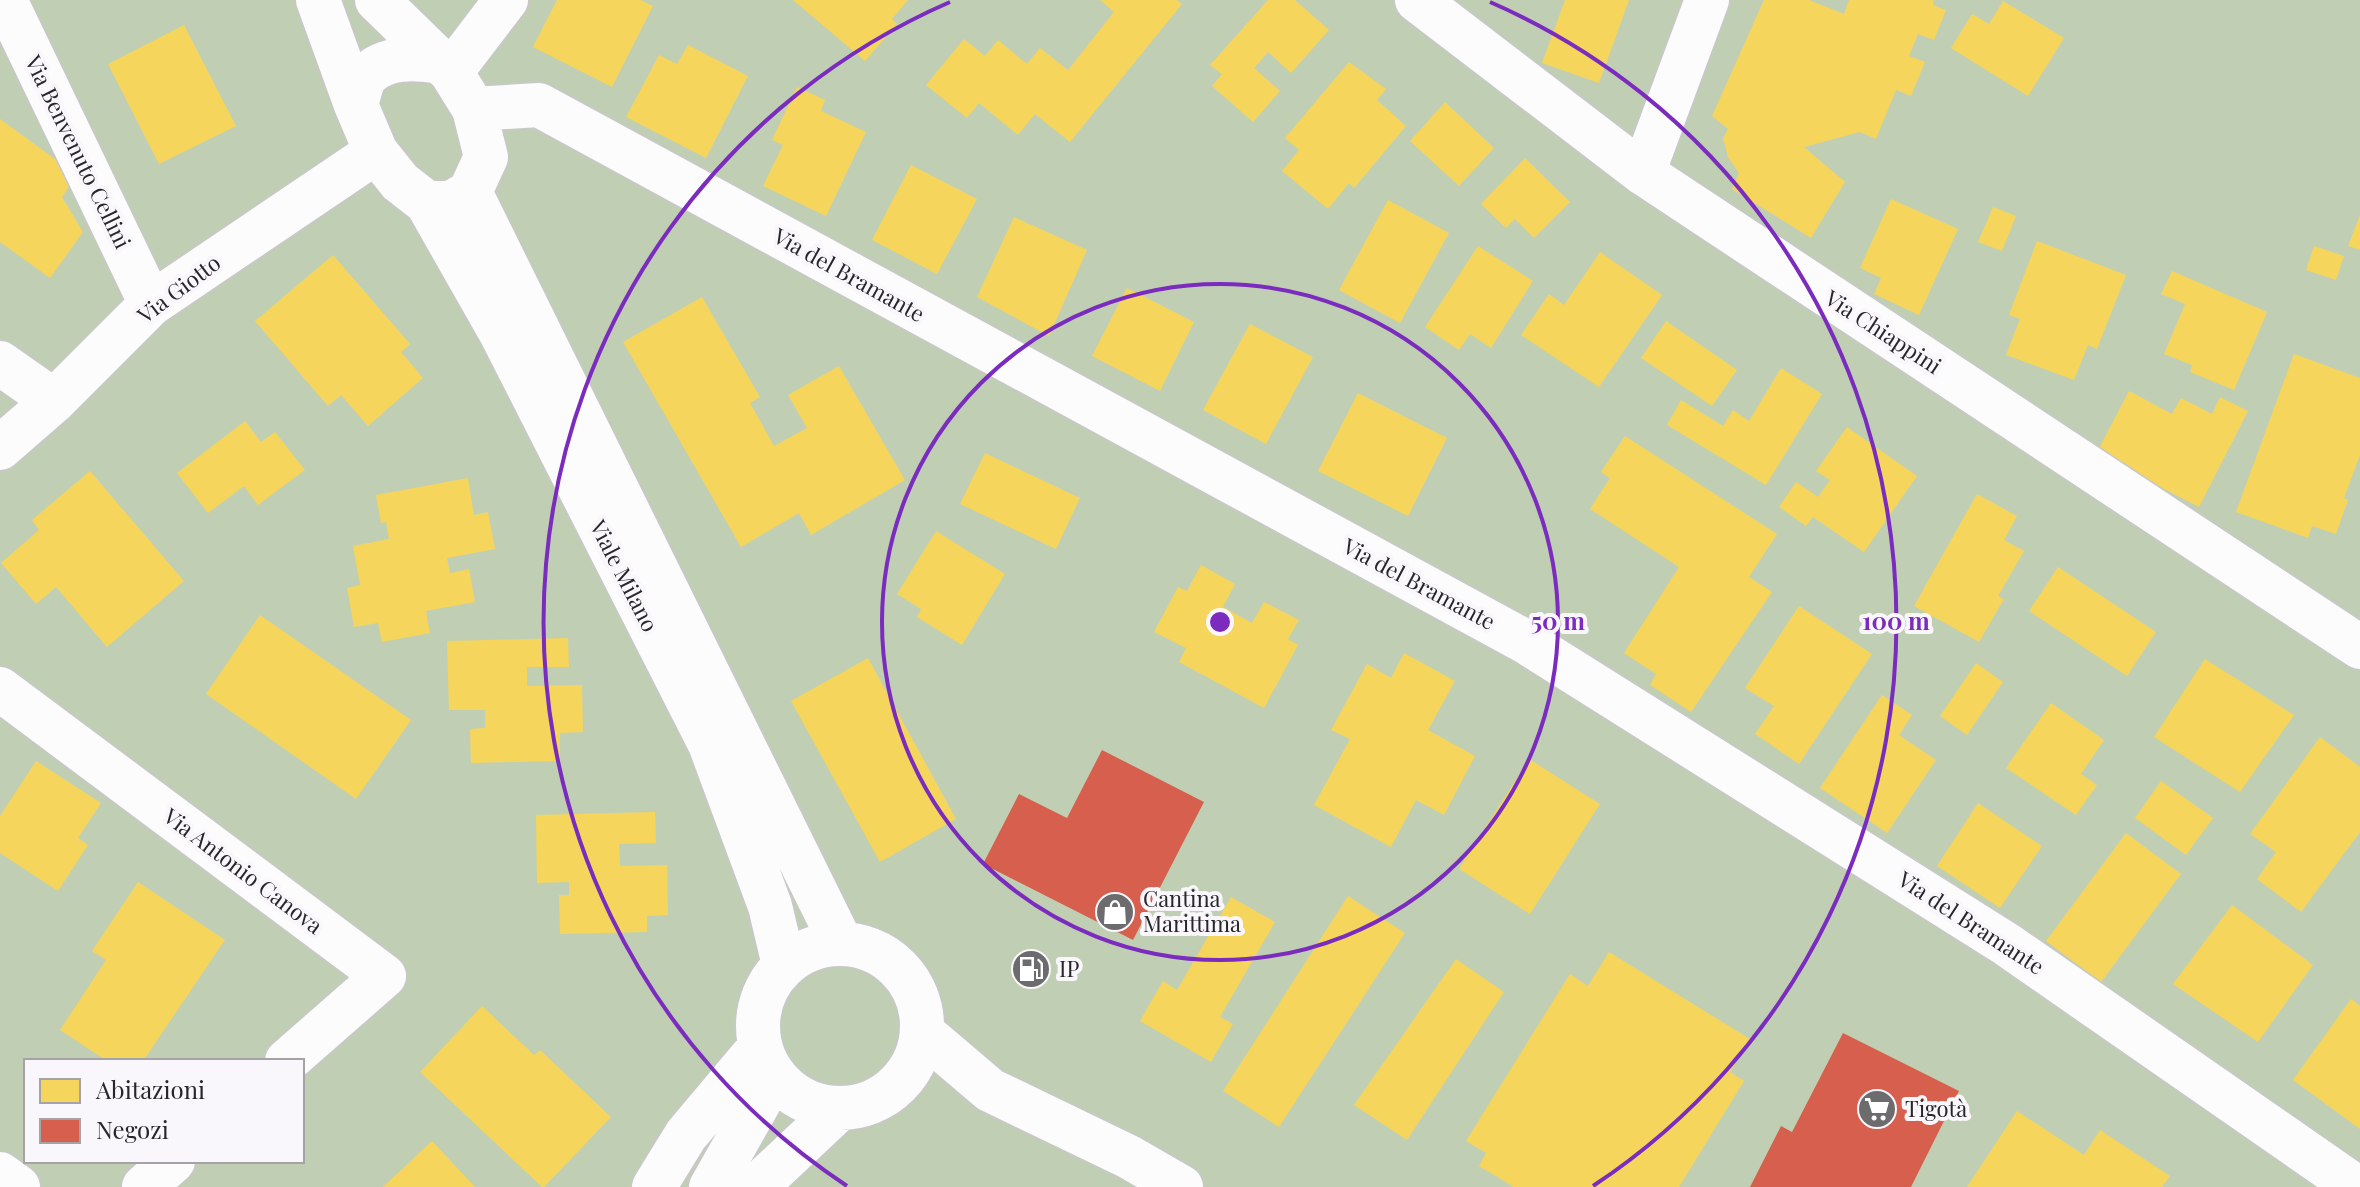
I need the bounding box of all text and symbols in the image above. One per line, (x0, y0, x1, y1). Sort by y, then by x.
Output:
street label: Via Benvenuto Cellini (19, 49, 139, 253)
street label: Via del Bramante (768, 220, 930, 328)
street label: Via Giotto (130, 247, 226, 330)
street label: Via Chiappini (1819, 282, 1947, 380)
street label: Viale Milano (584, 514, 666, 636)
street label: Via del Bramante (1337, 530, 1501, 636)
text: 50 m (1531, 604, 1585, 636)
text: 100 m (1862, 604, 1930, 636)
centre of rings (1206, 608, 1234, 636)
street label: Via Antonio Canova (157, 800, 329, 940)
street label: Via del Bramante (1892, 863, 2050, 981)
place label: Cantina Marittima (1143, 883, 1241, 938)
shop icon: Cantina Marittima (1094, 891, 1136, 933)
fuel station icon: IP (1010, 948, 1052, 990)
place label: IP (1059, 953, 1079, 983)
legend (24, 1059, 304, 1163)
text: Abitazioni (95, 1073, 205, 1105)
supermarket icon: Tigotà (1856, 1088, 1898, 1130)
place label: Tigotà (1905, 1093, 1967, 1123)
text: Negozi (96, 1113, 169, 1145)

